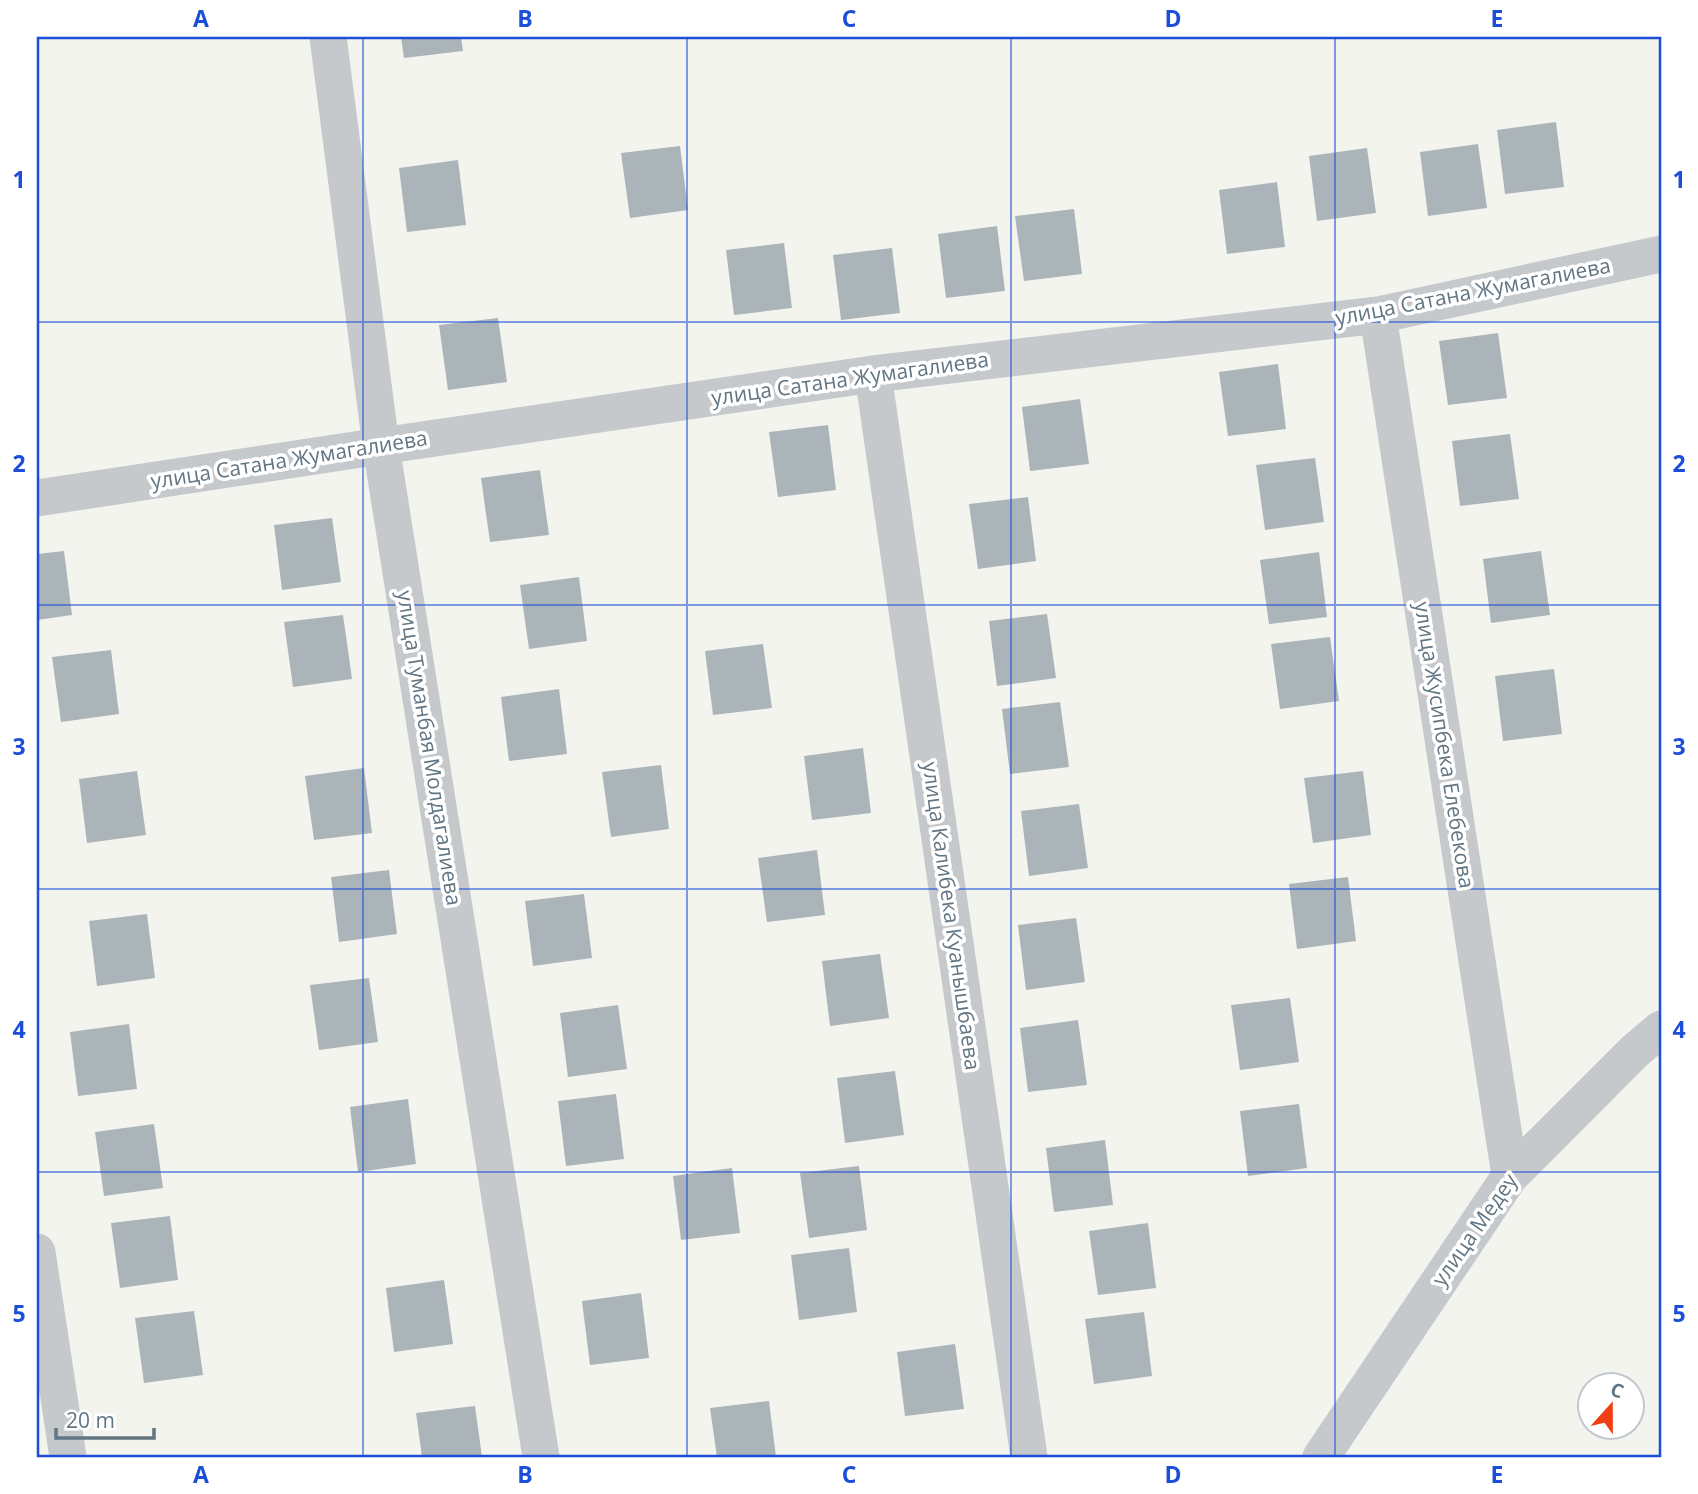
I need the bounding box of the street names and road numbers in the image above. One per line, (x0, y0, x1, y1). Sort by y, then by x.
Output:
street label: улица Сатана Жумагалиева (1333, 251, 1613, 331)
street label: улица Сатана Жумагалиева (709, 345, 990, 411)
street label: улица Сатана Жумагалиева (148, 423, 429, 495)
street label: улица Туманбая Молдагалиева (391, 588, 469, 907)
street label: улица Жусипбека Елебекова (1408, 599, 1481, 890)
street label: улица Калибека Куанышбаева (916, 760, 987, 1072)
street label: улица Медеу (1425, 1167, 1524, 1291)

